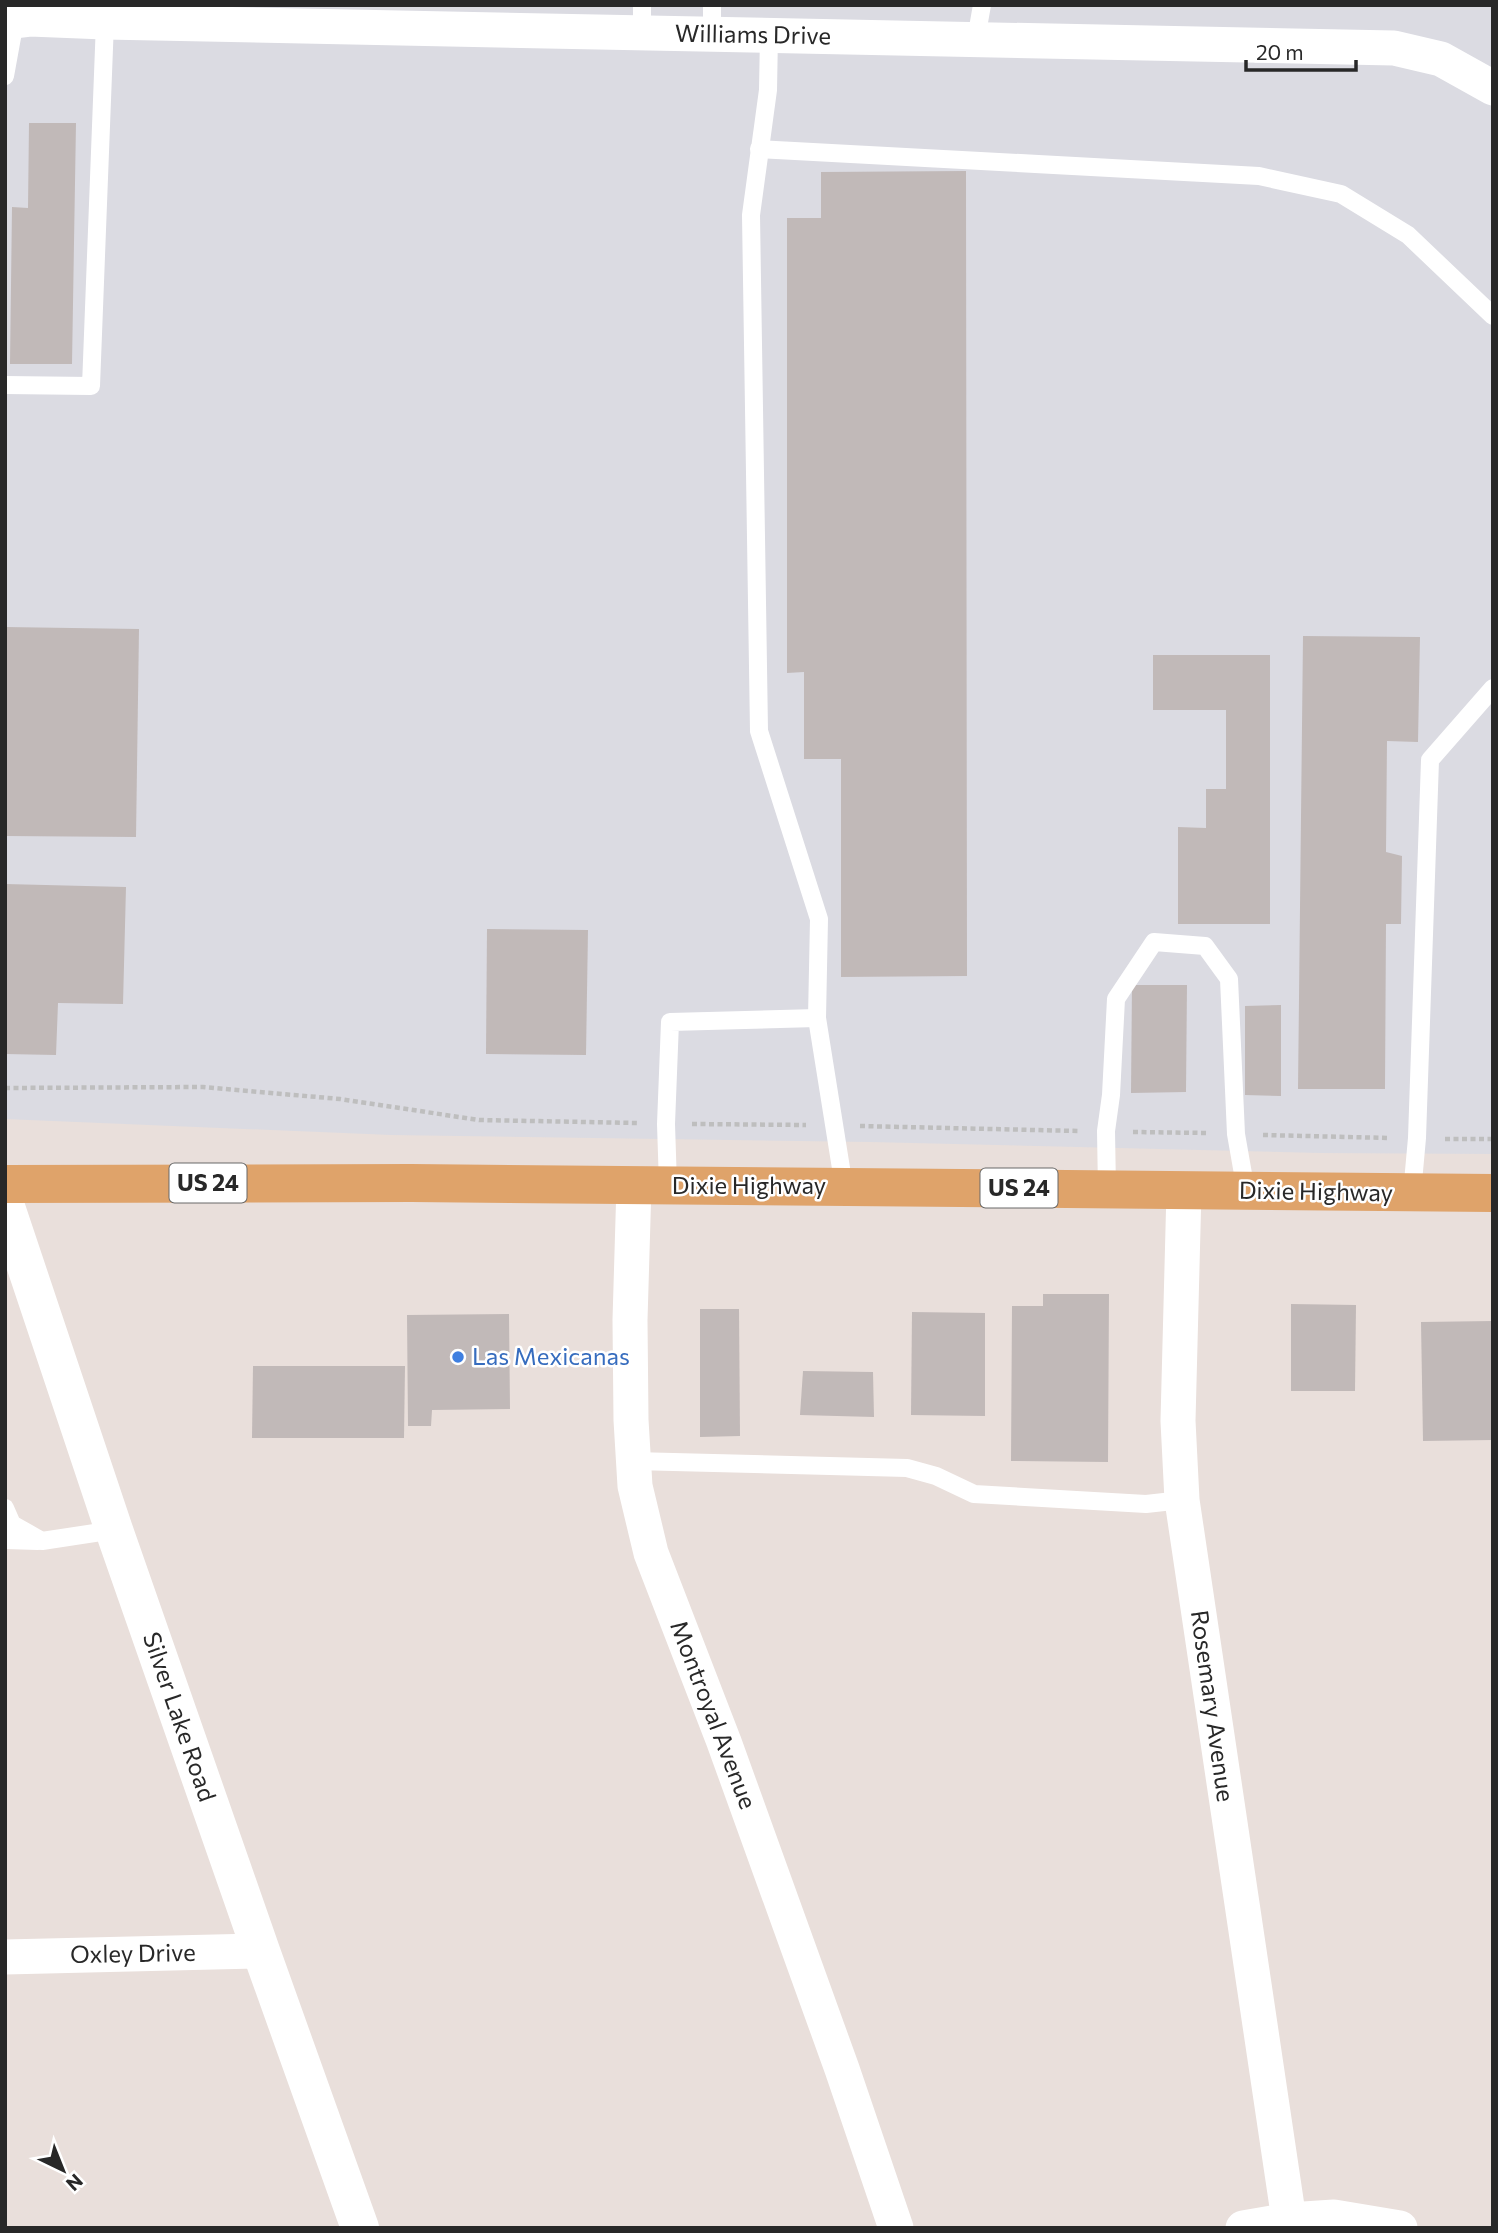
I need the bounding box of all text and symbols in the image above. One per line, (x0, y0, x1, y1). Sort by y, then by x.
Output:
street label: Williams Drive (675, 18, 831, 49)
scale bar (1246, 28, 1356, 72)
text: 20 m (1256, 39, 1304, 64)
road number: US 24 (170, 1164, 246, 1202)
road number: US 24 (981, 1168, 1058, 1208)
street label: Dixie Highway (672, 1170, 826, 1199)
street label: Dixie Highway (1239, 1175, 1393, 1206)
place label: Las Mexicanas (472, 1341, 630, 1370)
marker: Las Mexicanas (450, 1349, 466, 1365)
street label: Rosemary Avenue (1186, 1608, 1241, 1803)
street label: Montroyal Avenue (665, 1616, 764, 1813)
street label: Silver Lake Road (138, 1628, 223, 1805)
street label: Oxley Drive (70, 1937, 196, 1968)
north arrow (28, 2135, 98, 2205)
text: N (62, 2170, 88, 2196)

